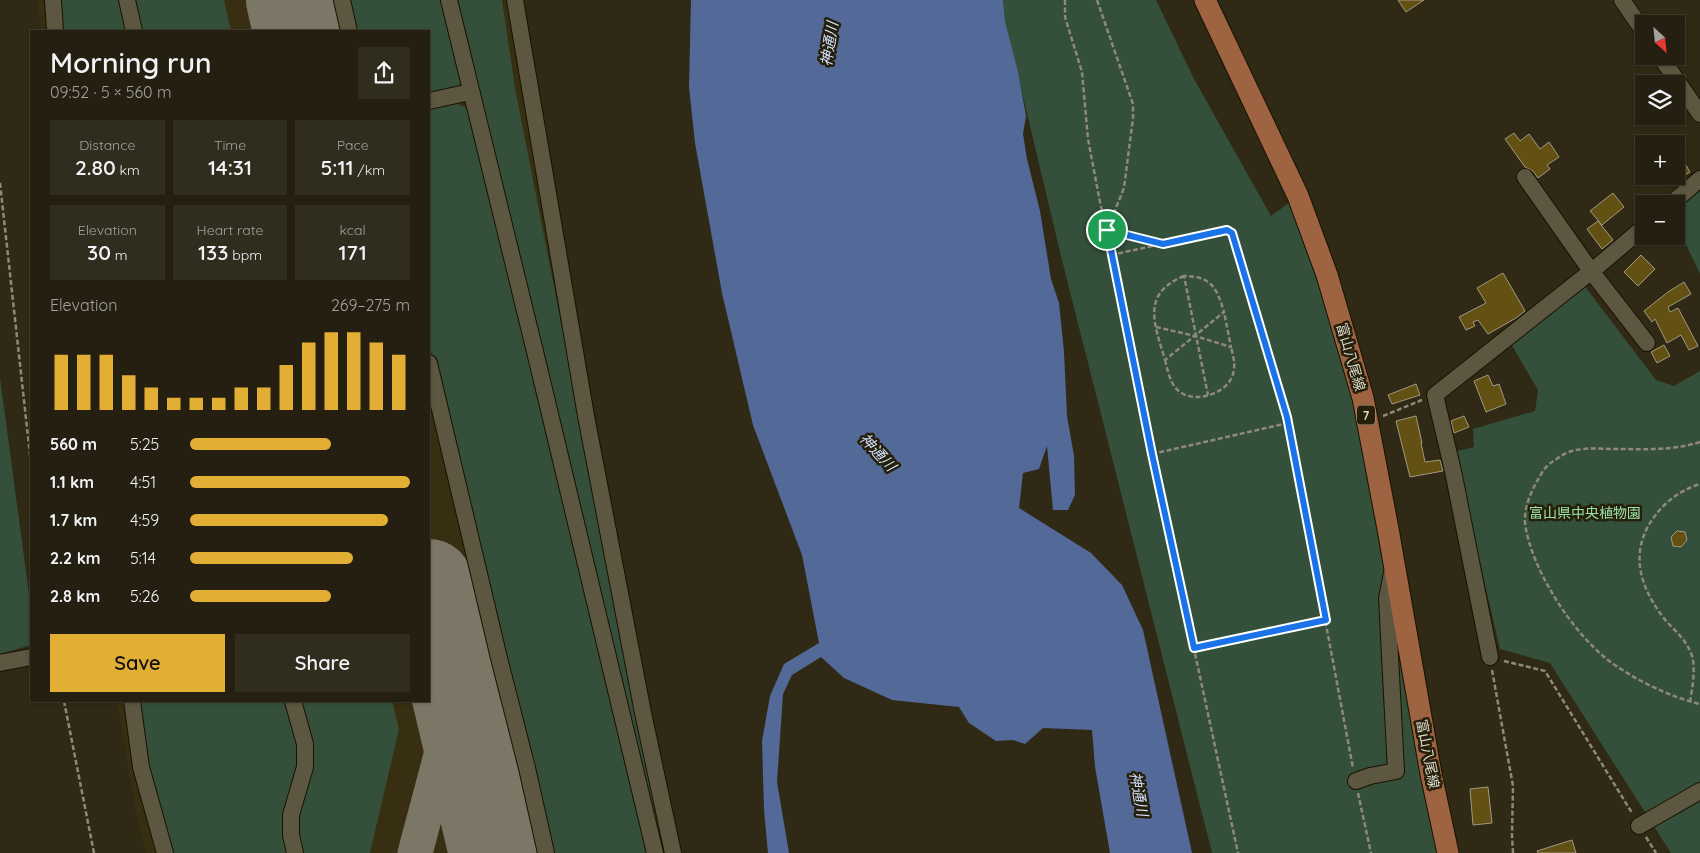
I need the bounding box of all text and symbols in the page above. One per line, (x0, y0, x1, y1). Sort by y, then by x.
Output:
north arrow (1635, 15, 1685, 65)
map controls (1635, 15, 1685, 245)
water label: 神通川 (816, 18, 842, 68)
text: Morning run (50, 45, 211, 80)
button: share (358, 47, 410, 99)
button: layers (1635, 75, 1685, 125)
text: 09:52 · 5 × 560 m (50, 82, 172, 102)
button: + (1635, 135, 1685, 185)
text: Distance (79, 136, 135, 154)
text: Time (214, 136, 246, 154)
text: Pace (337, 136, 369, 154)
text: 2.80 (75, 154, 116, 180)
text: 14:31 (208, 154, 252, 180)
text: 5:11 (320, 154, 354, 180)
text: km (116, 161, 140, 179)
text: /km (354, 161, 385, 179)
button: − (1635, 195, 1685, 245)
pin (1086, 209, 1128, 251)
icon: arrive (1093, 216, 1121, 244)
text: Elevation (78, 221, 137, 239)
text: Heart rate (197, 221, 263, 239)
text: kcal (340, 221, 366, 239)
text: 30 (87, 239, 111, 265)
text: 133 (198, 239, 228, 265)
text: 171 (339, 239, 367, 265)
text: m (111, 246, 128, 264)
text: bpm (228, 246, 262, 264)
text: Elevation (50, 295, 117, 315)
text: 269–275 m (331, 295, 410, 315)
street label: 富山八尾線 (1333, 321, 1369, 393)
road number: 7 (1357, 406, 1375, 424)
water label: 神通川 (856, 429, 902, 476)
text: 560 m (50, 434, 97, 454)
text: 5:25 (130, 434, 159, 454)
text: 1.1 km (50, 472, 94, 492)
text: 4:51 (130, 472, 156, 492)
park label: 富山県中央植物園 (1529, 504, 1641, 522)
text: 1.7 km (50, 510, 97, 530)
text: 4:59 (130, 510, 159, 530)
text: 2.2 km (50, 548, 101, 568)
text: 5:14 (130, 548, 156, 568)
text: 2.8 km (50, 586, 100, 606)
text: 5:26 (130, 586, 159, 606)
button: Save (50, 634, 225, 692)
button: Share (235, 634, 410, 692)
street label: 富山八尾線 (1412, 718, 1444, 790)
water label: 神通川 (1126, 770, 1153, 820)

